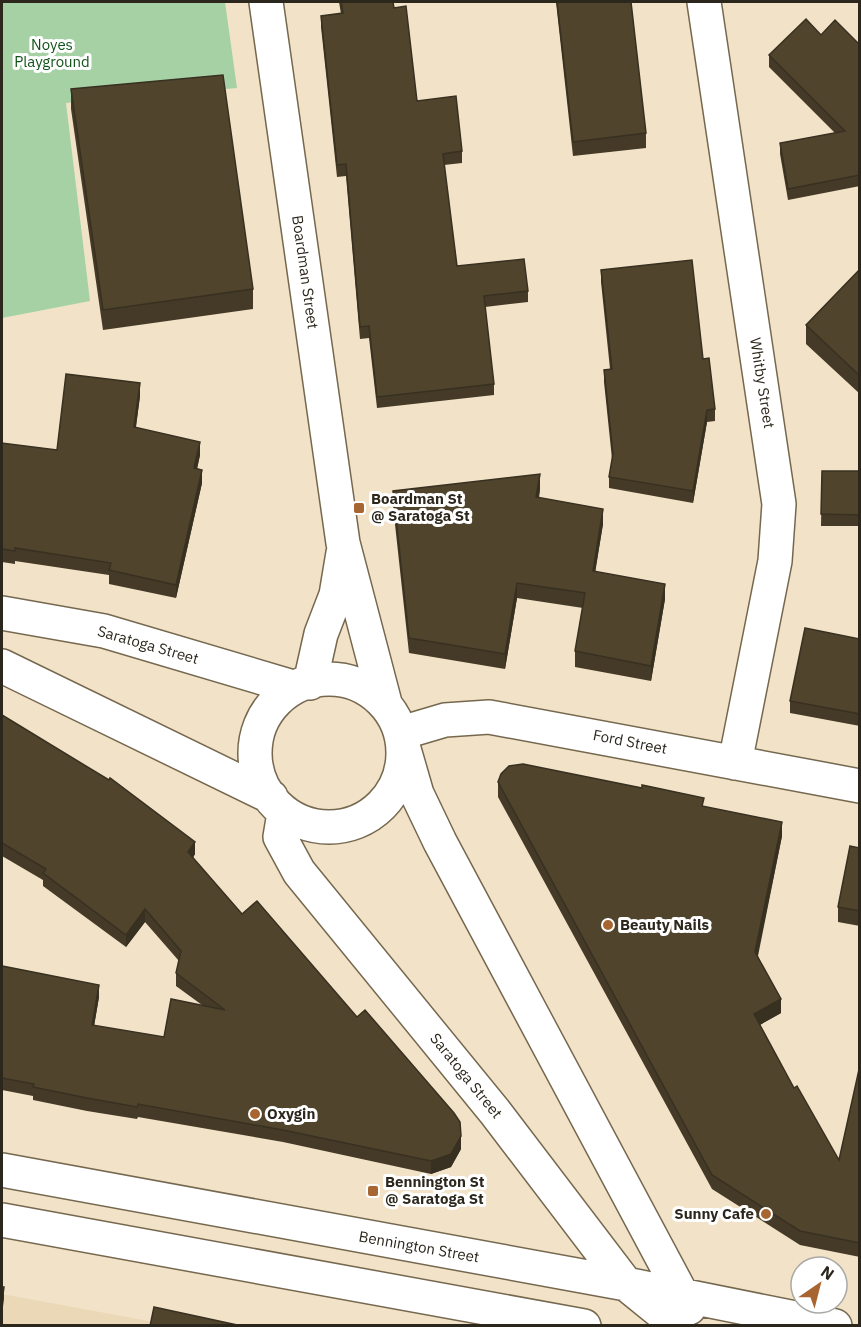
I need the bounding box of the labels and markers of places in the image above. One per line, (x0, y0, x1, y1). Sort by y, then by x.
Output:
place label: Boardman St @ Saratoga St (371, 489, 470, 525)
marker: Boardman St @ Saratoga St (352, 501, 366, 515)
place label: Beauty Nails (620, 915, 709, 934)
marker: Beauty Nails (601, 918, 615, 932)
place label: Oxygin (267, 1104, 315, 1123)
marker: Oxygin (248, 1107, 262, 1121)
place label: Bennington St @ Saratoga St (385, 1172, 485, 1208)
marker: Bennington St @ Saratoga St (366, 1184, 380, 1198)
place label: Sunny Cafe (674, 1204, 754, 1223)
marker: Sunny Cafe (759, 1207, 773, 1221)

